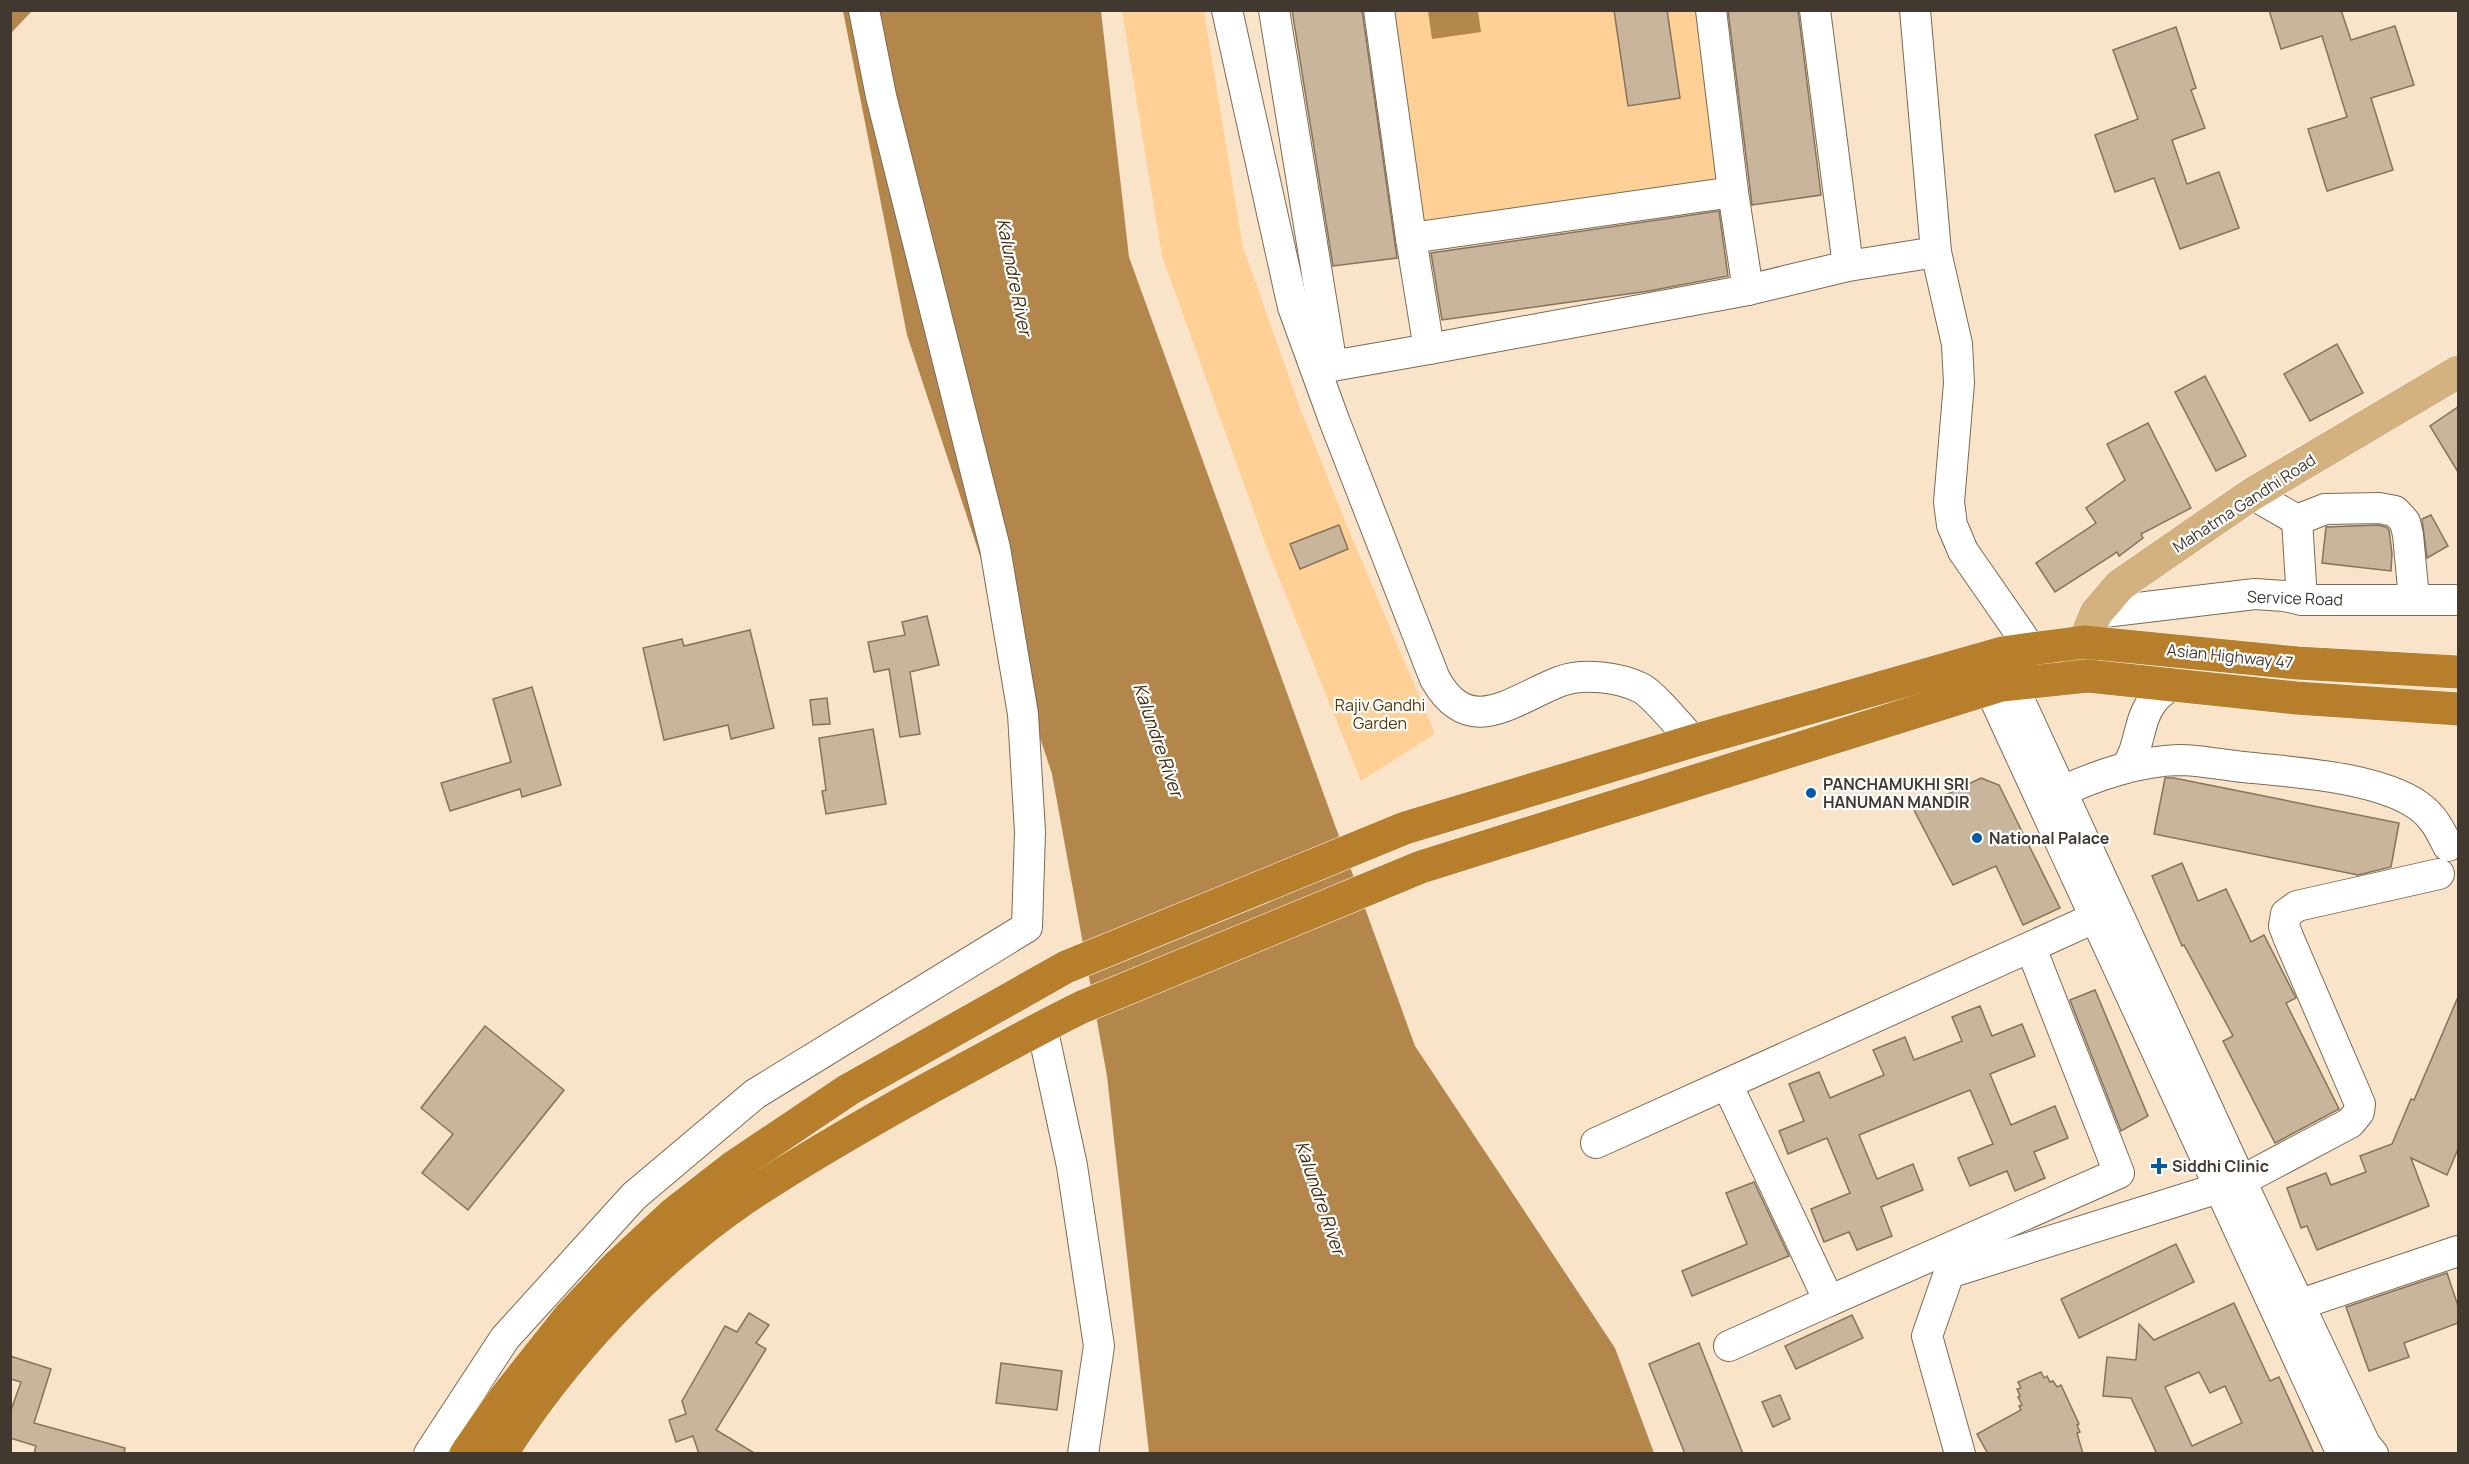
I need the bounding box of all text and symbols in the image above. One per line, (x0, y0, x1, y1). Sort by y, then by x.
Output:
water label: Kalundre River (992, 216, 1039, 340)
street label: Mahatma Gandhi Road (2168, 449, 2320, 557)
street label: Service Road (2247, 585, 2343, 611)
street label: Asian Highway 47 (2166, 638, 2294, 674)
water label: Kalundre River (1128, 680, 1190, 802)
park label: Rajiv Gandhi Garden (1335, 694, 1425, 734)
place label: PANCHAMUKHI SRI HANUMAN MANDIR (1823, 773, 1970, 813)
marker: PANCHAMUKHI SRI HANUMAN MANDIR (1804, 786, 1818, 800)
place label: National Palace (1989, 827, 2110, 849)
marker: National Palace (1970, 831, 1984, 845)
water label: Kalundre River (1290, 1138, 1352, 1260)
place label: Siddhi Clinic (2172, 1155, 2269, 1177)
marker: Siddhi Clinic (2150, 1157, 2168, 1175)

